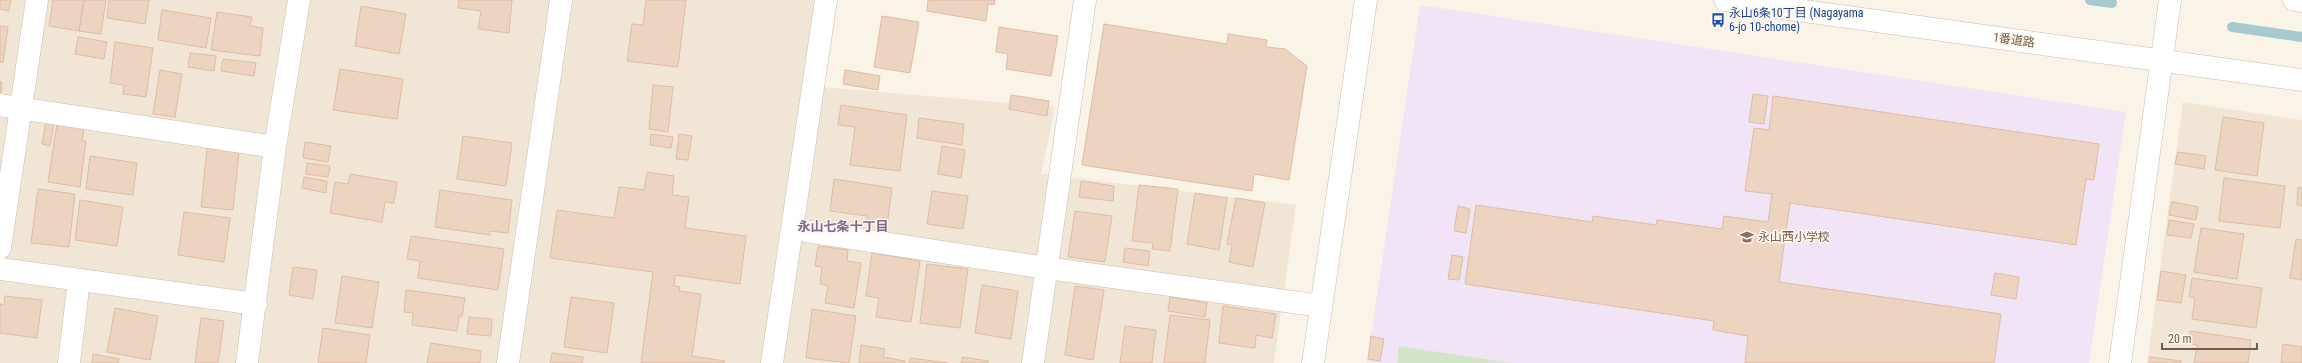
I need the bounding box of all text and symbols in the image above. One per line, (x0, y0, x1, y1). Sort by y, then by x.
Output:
place label: 永山6条10丁目 (Nagayama 6-jo 10-chome) (1729, 6, 1864, 34)
bus stop icon: 永山6条10丁目 (Nagayama 6-jo 10-chome) (1710, 12, 1726, 28)
street label: 1番道路 (1992, 30, 2036, 50)
district label: 永山七条十丁目 (797, 219, 889, 234)
school or university icon: 永山西小学校 (1739, 229, 1755, 245)
place label: 永山西小学校 (1758, 230, 1830, 244)
scale bar (2162, 325, 2257, 351)
text: 20 m (2168, 332, 2192, 346)

